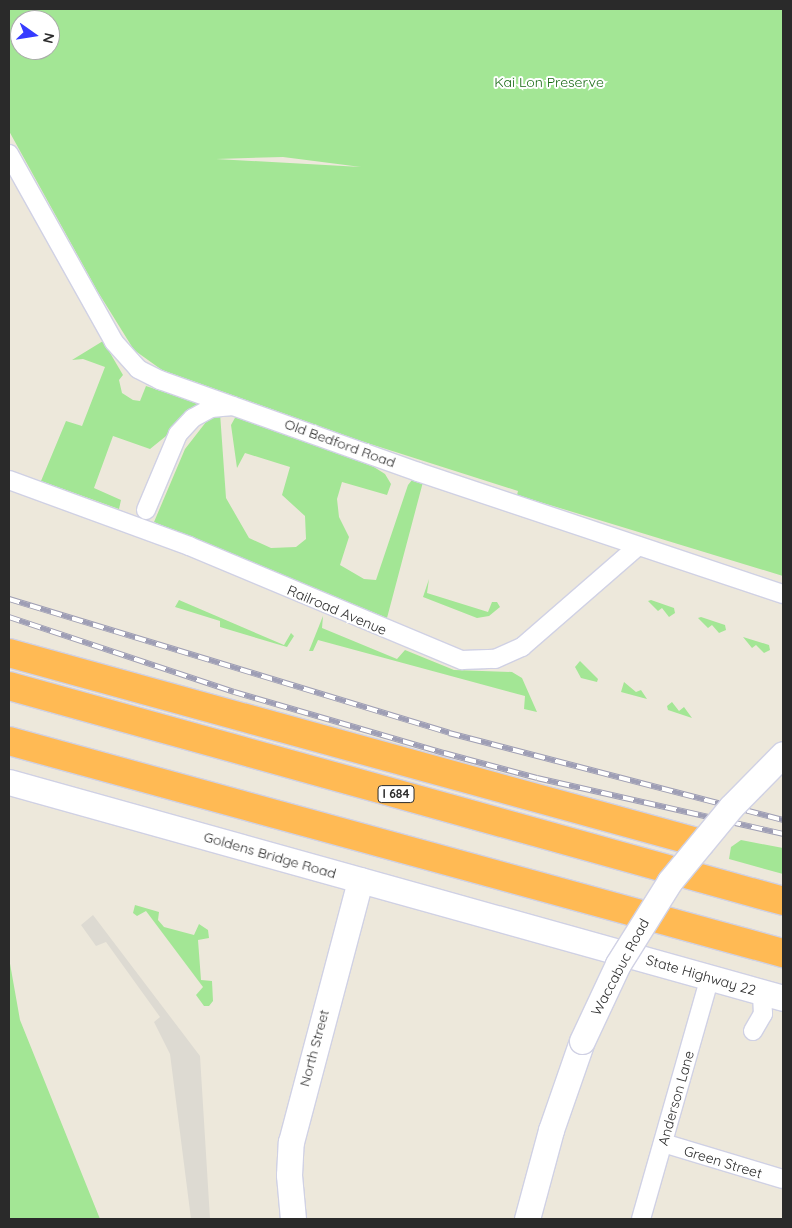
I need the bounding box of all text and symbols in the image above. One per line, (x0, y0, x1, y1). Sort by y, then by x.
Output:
north arrow (10, 10, 60, 60)
text: N (39, 31, 59, 45)
park label: Kai Lon Preserve (494, 74, 604, 90)
street label: Old Bedford Road (282, 415, 398, 471)
street label: Railroad Avenue (285, 581, 389, 639)
road number: I 684 (377, 784, 415, 804)
street label: Goldens Bridge Road (202, 828, 338, 882)
street label: Waccabuc Road (587, 916, 653, 1018)
street label: State Highway 22 (644, 951, 758, 999)
street label: North Street (296, 1008, 332, 1088)
street label: Anderson Lane (654, 1049, 698, 1147)
street label: Green Street (682, 1142, 764, 1182)

